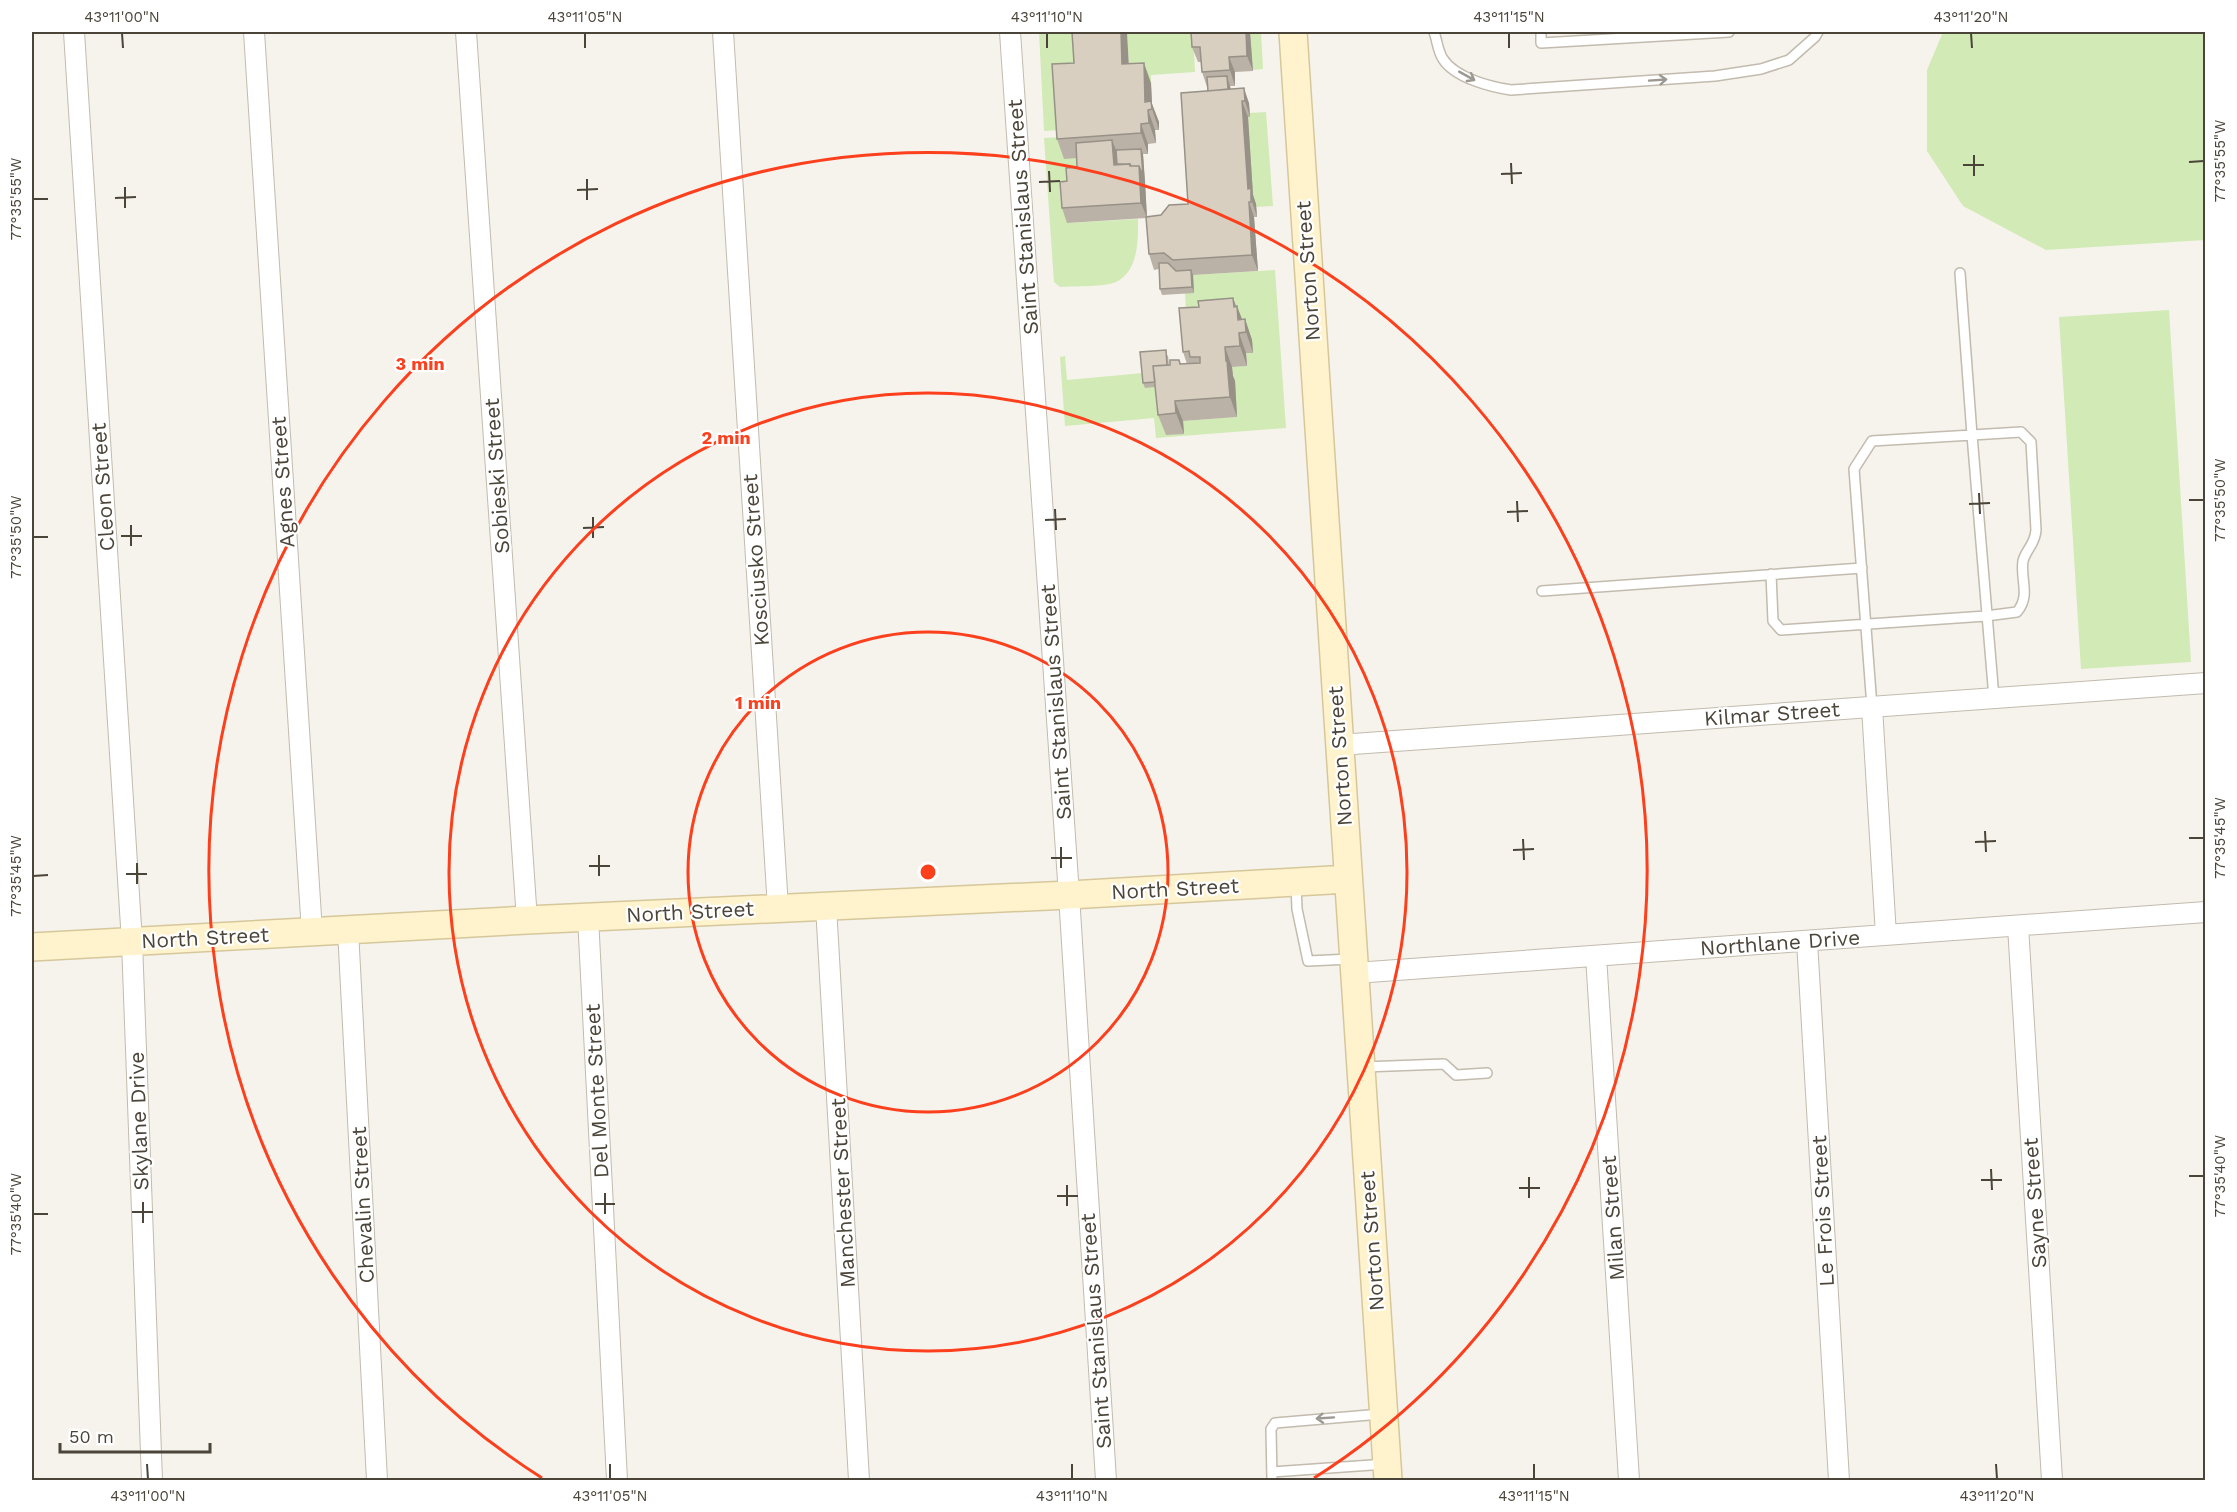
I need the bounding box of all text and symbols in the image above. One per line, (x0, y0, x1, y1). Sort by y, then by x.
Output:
text: 43°11'00"N (84, 8, 160, 26)
text: 43°11'05"N (547, 8, 623, 26)
text: 43°11'10"N (1011, 8, 1083, 26)
text: 43°11'15"N (1473, 8, 1545, 26)
text: 43°11'20"N (1933, 8, 2009, 26)
one-way arrow (1457, 71, 1475, 82)
one-way arrow (1648, 74, 1668, 85)
street label: Saint Stanislaus Street (1002, 98, 1043, 336)
text: 77°35'55"W (2211, 120, 2229, 202)
text: 77°35'55"W (7, 158, 25, 240)
street label: Norton Street (1290, 200, 1325, 342)
text: 3 min (395, 353, 445, 374)
street label: Sobieski Street (479, 397, 514, 555)
street label: Agnes Street (265, 415, 300, 549)
street label: Cleon Street (86, 422, 119, 552)
text: 2 min (701, 427, 751, 448)
text: 77°35'50"W (2211, 458, 2229, 542)
street label: Kosciusko Street (737, 473, 774, 647)
text: 77°35'50"W (7, 495, 25, 579)
street label: Saint Stanislaus Street (1035, 583, 1076, 821)
street label: Norton Street (1322, 685, 1357, 827)
text: 1 min (735, 692, 781, 713)
street label: Kilmar Street (1703, 696, 1841, 731)
text: 77°35'45"W (2211, 797, 2229, 879)
text: 77°35'45"W (7, 835, 25, 917)
centre of rings (918, 862, 938, 882)
street label: North Street (1110, 873, 1240, 904)
street label: North Street (625, 896, 755, 927)
street label: North Street (140, 922, 270, 953)
street label: Northlane Drive (1699, 924, 1861, 961)
street label: Del Monte Street (579, 1003, 614, 1179)
street label: Skylane Drive (124, 1051, 153, 1191)
street label: Manchester Street (825, 1097, 860, 1289)
street label: Chevalin Street (346, 1126, 379, 1284)
street label: Le Frois Street (1806, 1135, 1839, 1287)
text: 77°35'40"W (2211, 1135, 2229, 1217)
street label: Sayne Street (2017, 1137, 2052, 1269)
street label: Milan Street (1596, 1155, 1629, 1281)
street label: Norton Street (1354, 1170, 1389, 1312)
text: 77°35'40"W (7, 1173, 25, 1255)
street label: Saint Stanislaus Street (1075, 1212, 1116, 1450)
one-way arrow (1316, 1413, 1336, 1424)
scale bar (60, 1416, 210, 1454)
text: 50 m (69, 1426, 114, 1447)
text: 43°11'00"N (110, 1487, 186, 1505)
text: 43°11'05"N (572, 1487, 648, 1505)
text: 43°11'10"N (1036, 1487, 1108, 1505)
text: 43°11'15"N (1498, 1487, 1570, 1505)
text: 43°11'20"N (1959, 1487, 2035, 1505)

